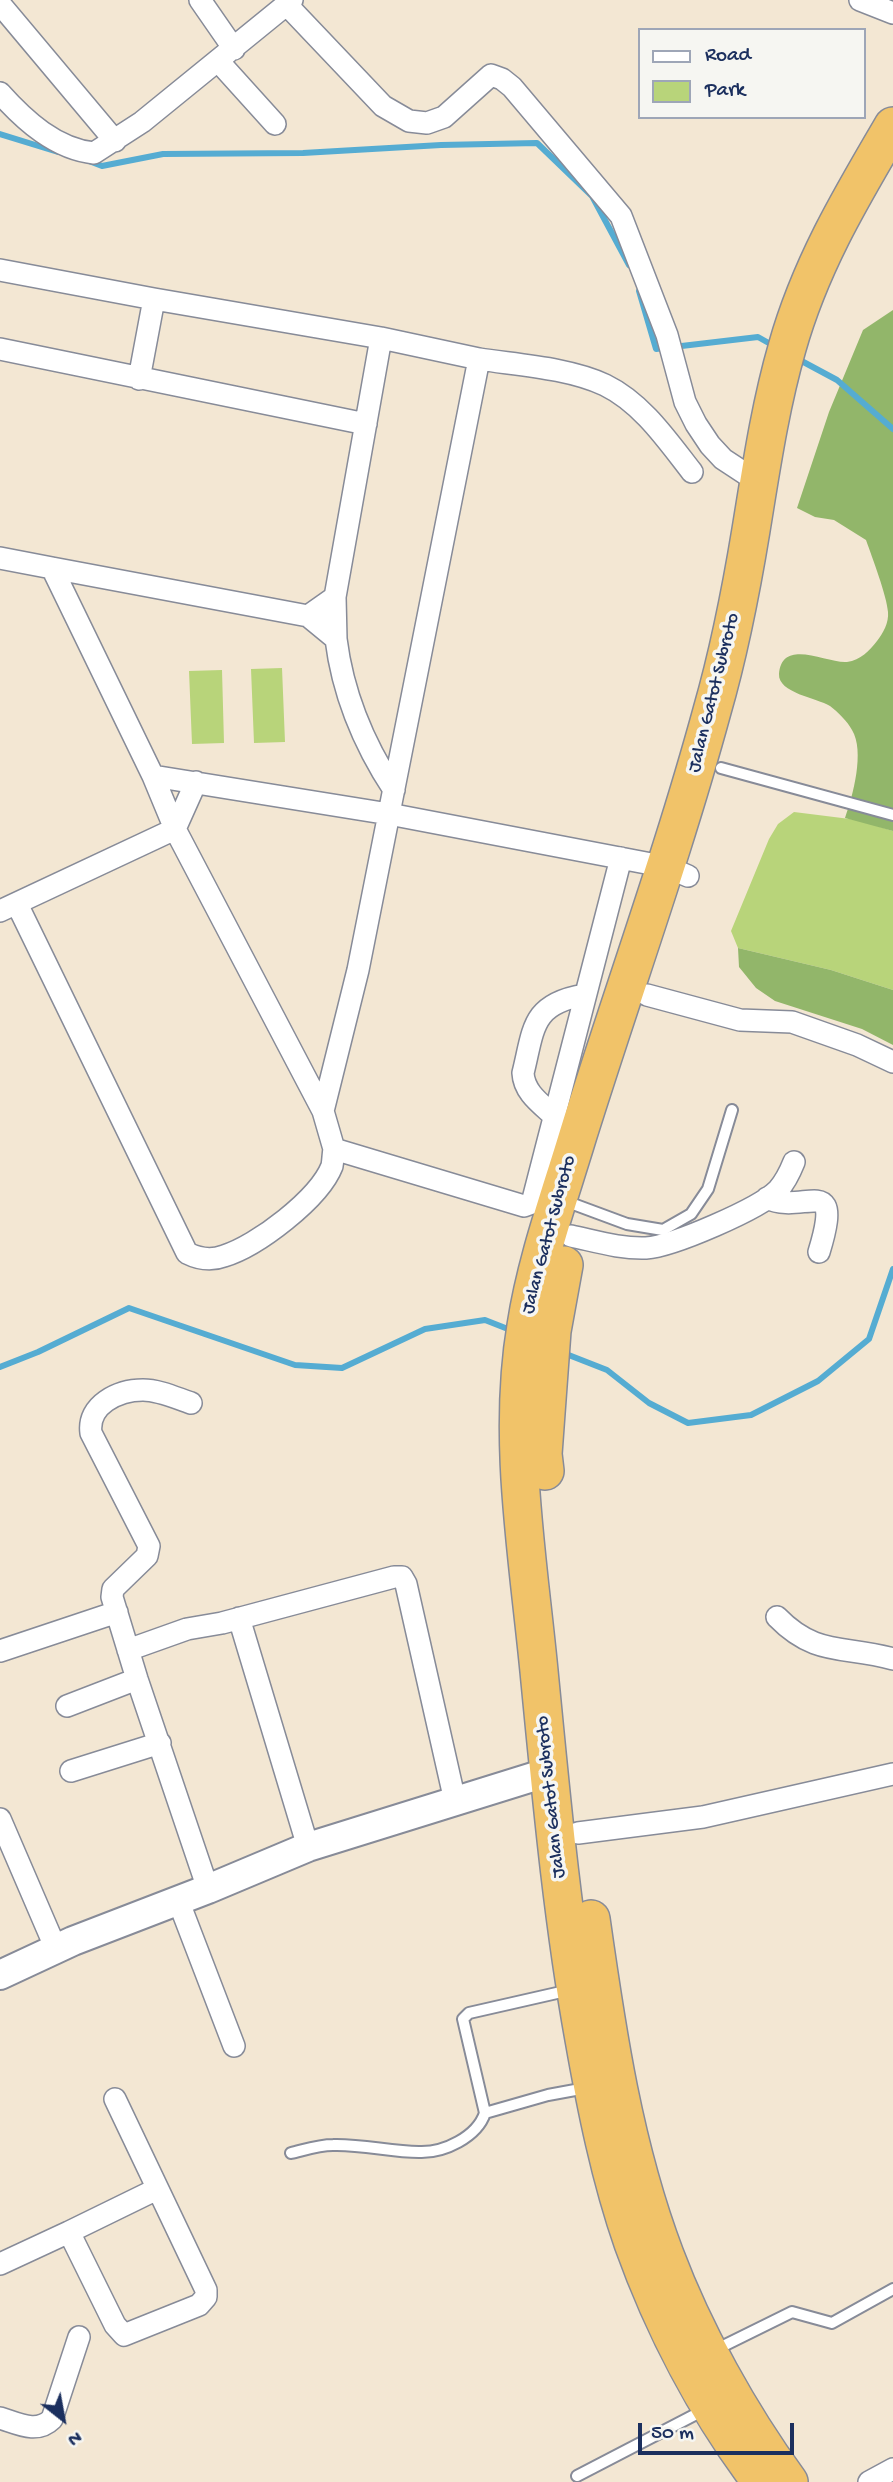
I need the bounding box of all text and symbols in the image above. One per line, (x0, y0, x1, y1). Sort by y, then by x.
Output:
legend (638, 28, 865, 119)
text: Road (705, 44, 751, 69)
text: Park (705, 79, 745, 104)
street label: Jalan Gatot Subroto (684, 611, 746, 775)
street label: Jalan Gatot Subroto (518, 1153, 582, 1317)
street label: Jalan Gatot Subroto (532, 1715, 572, 1879)
north arrow (28, 2384, 98, 2454)
scale bar (641, 2408, 797, 2452)
text: 50 m (651, 2422, 694, 2447)
text: N (63, 2424, 85, 2450)

